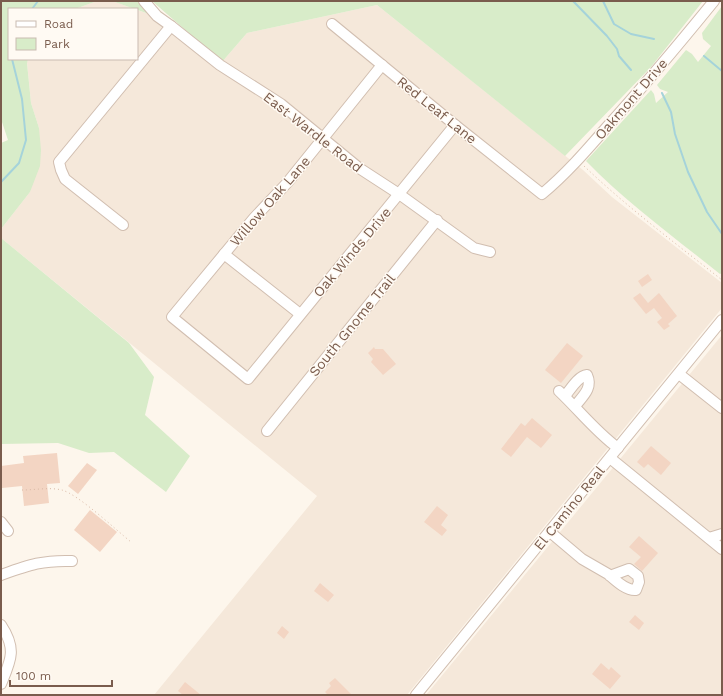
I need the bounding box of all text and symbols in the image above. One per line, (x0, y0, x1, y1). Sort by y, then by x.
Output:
legend (8, 8, 138, 60)
text: Road (44, 17, 73, 31)
text: Park (44, 37, 70, 51)
street label: Oakmont Drive (591, 55, 671, 143)
street label: Red Leaf Lane (394, 73, 480, 147)
street label: East Wardle Road (260, 88, 366, 176)
street label: Willow Oak Lane (227, 153, 313, 249)
street label: Oak Winds Drive (310, 204, 394, 300)
street label: South Gnome Trail (306, 270, 399, 379)
street label: El Camino Real (530, 462, 608, 553)
scale bar (10, 662, 112, 688)
text: 100 m (16, 669, 51, 683)

